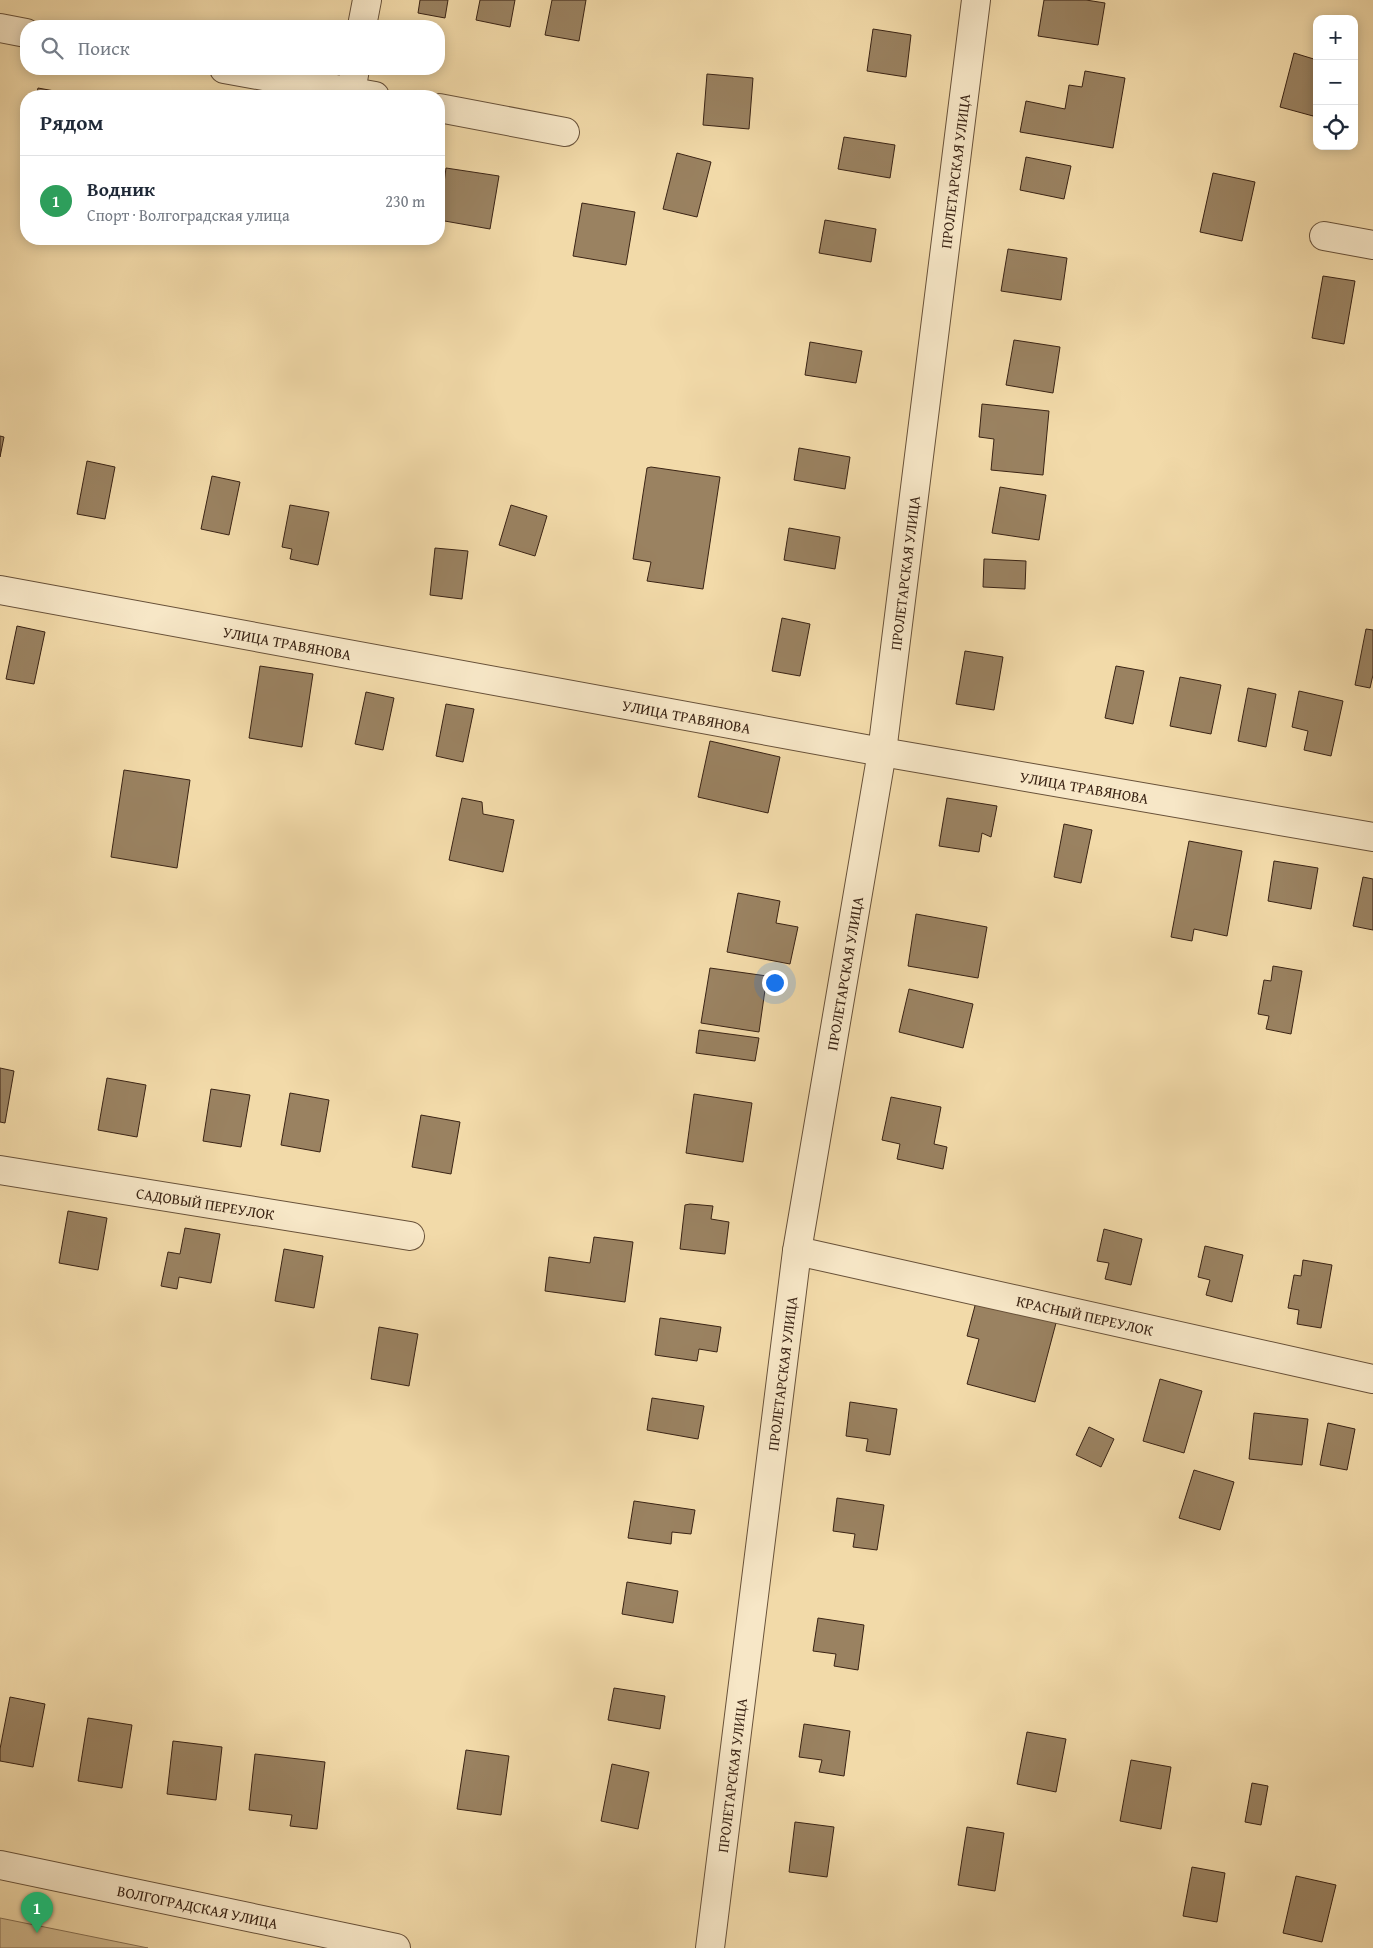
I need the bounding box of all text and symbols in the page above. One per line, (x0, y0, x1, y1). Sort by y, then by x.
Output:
map controls (1313, 15, 1358, 150)
button: + (1313, 15, 1358, 60)
search box (20, 20, 445, 75)
icon: search (38, 34, 66, 62)
text: Поиск (78, 34, 130, 62)
button: − (1313, 60, 1358, 105)
street label: ПРОЛЕТАРСКАЯ УЛИЦА (935, 93, 975, 250)
button: locate (1313, 105, 1358, 150)
text: Рядом (40, 107, 103, 138)
text: Водник (87, 175, 155, 203)
text: 1 (52, 189, 60, 213)
text: 230 m (385, 189, 425, 213)
text: Спорт · Волгоградская улица (87, 203, 290, 227)
street label: ПРОЛЕТАРСКАЯ УЛИЦА (884, 494, 924, 652)
street label: УЛИЦА ТРАВЯНОВА (221, 621, 353, 665)
street label: УЛИЦА ТРАВЯНОВА (620, 694, 753, 738)
street label: УЛИЦА ТРАВЯНОВА (1018, 766, 1150, 808)
street label: ПРОЛЕТАРСКАЯ УЛИЦА (821, 895, 868, 1052)
your location (762, 970, 788, 996)
street label: САДОВЫЙ ПЕРЕУЛОК (135, 1182, 277, 1225)
street label: КРАСНЫЙ ПЕРЕУЛОК (1015, 1290, 1156, 1341)
street label: ПРОЛЕТАРСКАЯ УЛИЦА (762, 1295, 802, 1452)
street label: ПРОЛЕТАРСКАЯ УЛИЦА (711, 1697, 752, 1854)
street label: ВОЛГОГРАДСКАЯ УЛИЦА (115, 1879, 280, 1934)
pin: 1 (21, 1892, 53, 1933)

